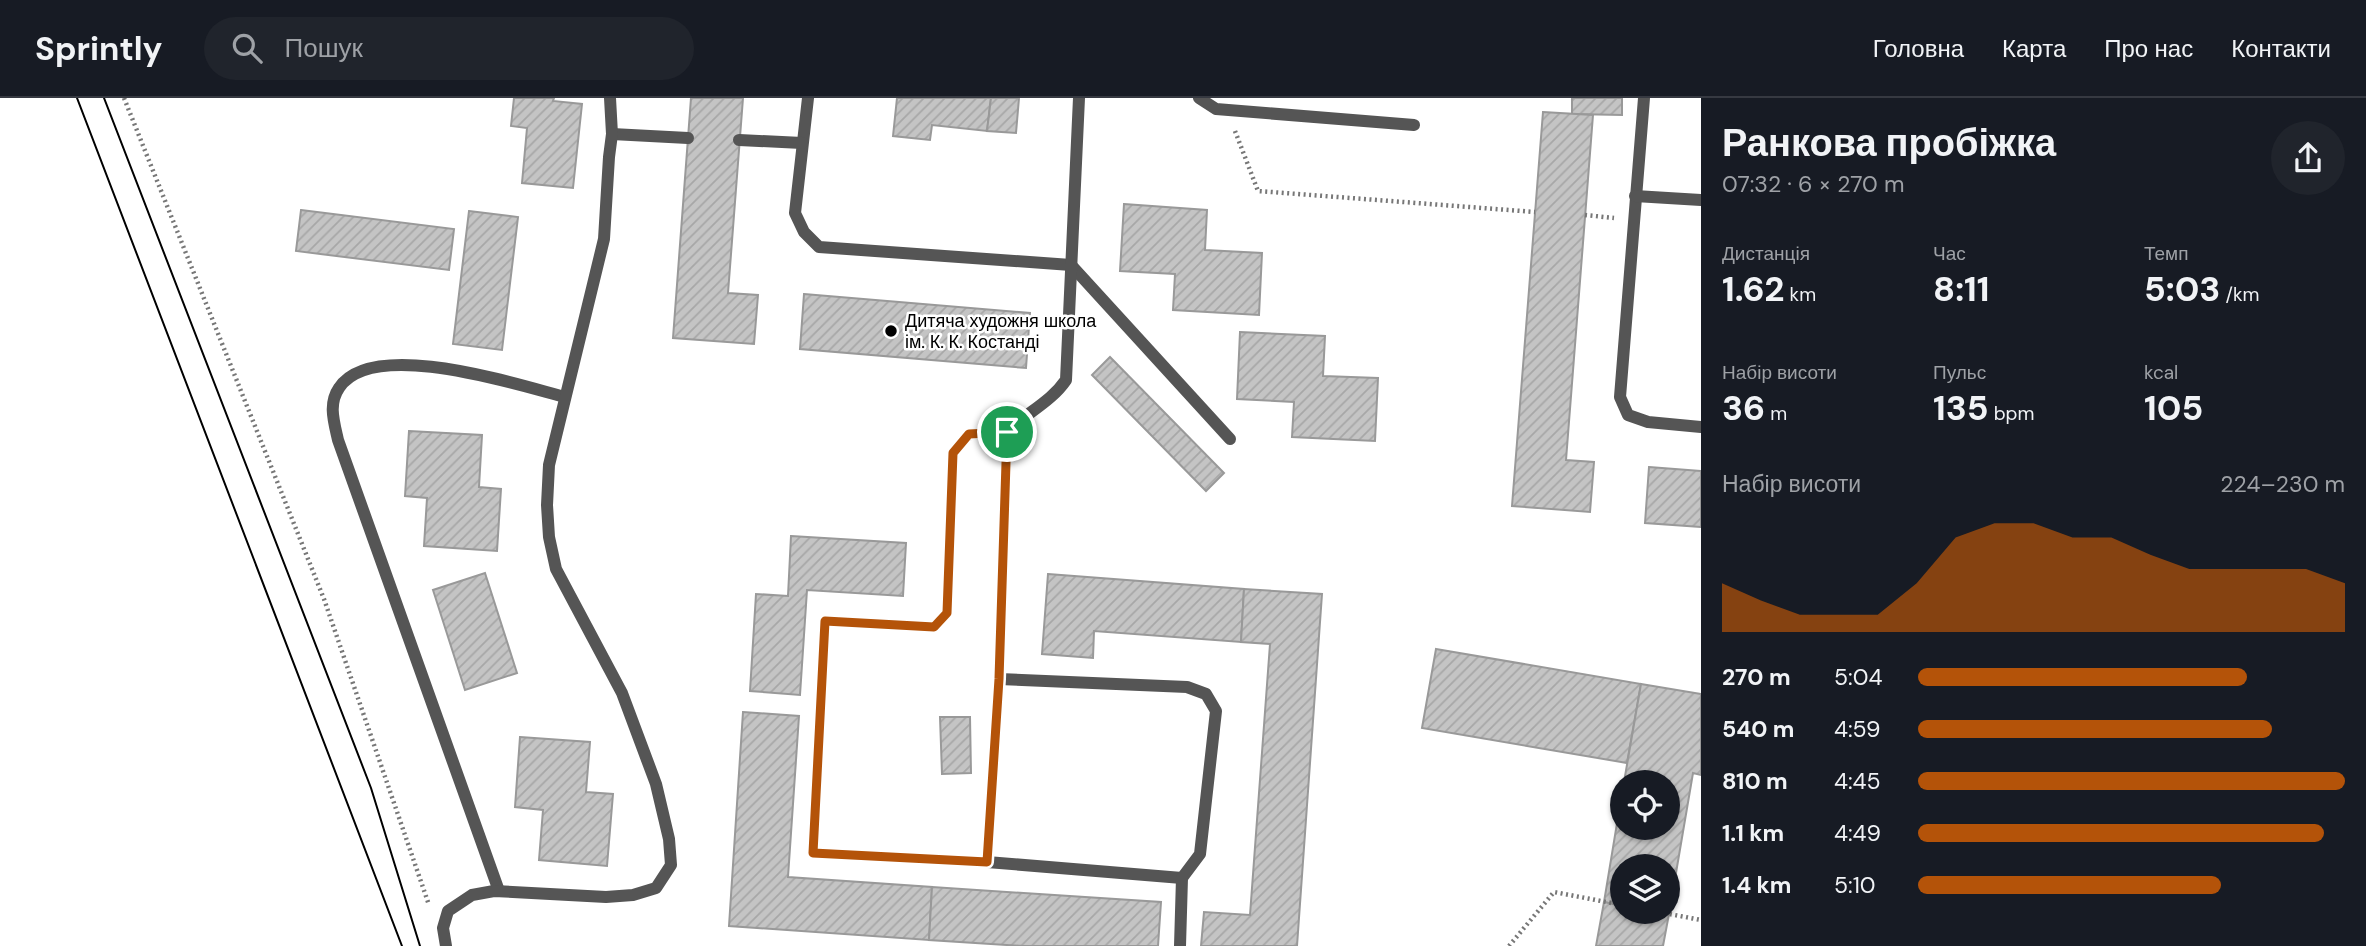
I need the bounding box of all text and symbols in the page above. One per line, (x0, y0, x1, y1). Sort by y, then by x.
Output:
search box (204, 17, 694, 80)
text: Sprintly (35, 27, 162, 70)
icon: search (228, 29, 266, 67)
text: Пошук (284, 31, 363, 65)
text: Головна (1873, 33, 1964, 64)
text: Карта (2002, 33, 2066, 64)
text: Про нас (2104, 33, 2193, 64)
text: Контакти (2231, 33, 2331, 64)
text: Ранкова пробіжка (1722, 118, 2056, 168)
button: share (2271, 121, 2345, 195)
text: 07:32 · 6 × 270 m (1722, 169, 1904, 199)
text: Дистанція (1722, 241, 1810, 266)
text: Час (1933, 241, 1966, 266)
text: Темп (2144, 241, 2188, 266)
text: 1.62 (1722, 266, 1785, 312)
text: 8:11 (1933, 266, 1990, 312)
text: 5:03 (2144, 266, 2220, 312)
text: km (1785, 282, 1816, 307)
text: /km (2220, 282, 2259, 307)
place label: Дитяча художня школа ім. К. К. Костанді (905, 309, 1097, 354)
marker: Дитяча художня школа ім. К. К. Костанді (883, 323, 899, 339)
text: Набір висоти (1722, 360, 1837, 385)
text: Пульс (1933, 360, 1986, 385)
text: kcal (2144, 360, 2178, 385)
text: 36 (1722, 385, 1765, 431)
text: 135 (1933, 385, 1989, 431)
text: 105 (2144, 385, 2203, 431)
text: m (1765, 401, 1787, 426)
text: bpm (1989, 401, 2034, 426)
pin (977, 402, 1037, 462)
icon: arrive (988, 413, 1026, 451)
text: Набір висоти (1722, 469, 1861, 499)
text: 224–230 m (2220, 469, 2345, 499)
text: 270 m (1722, 662, 1791, 692)
text: 5:04 (1834, 662, 1882, 692)
text: 540 m (1722, 714, 1795, 744)
text: 4:59 (1834, 714, 1880, 744)
text: 810 m (1722, 766, 1788, 796)
text: 4:45 (1834, 766, 1881, 796)
map controls (1610, 770, 1680, 924)
button: locate (1610, 770, 1680, 840)
text: 1.1 km (1722, 818, 1784, 848)
text: 4:49 (1834, 818, 1881, 848)
button: layers (1610, 854, 1680, 924)
text: 1.4 km (1722, 870, 1791, 900)
text: 5:10 (1834, 870, 1876, 900)

